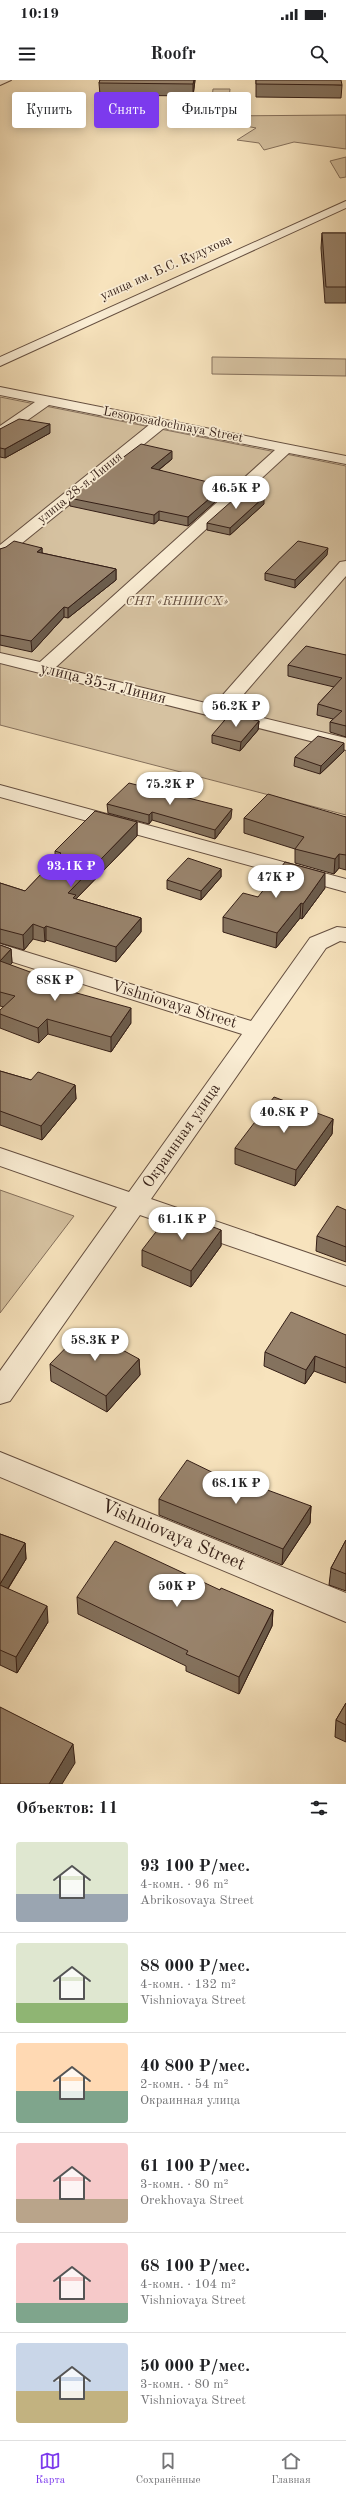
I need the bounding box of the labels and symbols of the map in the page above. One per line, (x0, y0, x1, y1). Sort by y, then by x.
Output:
street label: улица им. Б.С. Кудухова (98, 233, 234, 303)
street label: Lesoposadochnaya Street (102, 405, 244, 445)
street label: улица 28-я Линия (35, 450, 125, 526)
pin: 46.5K ₽ (199, 476, 273, 510)
park label: СНТ «КНИИСХ» (125, 595, 229, 608)
street label: улица 35-я Линия (38, 661, 168, 707)
pin: 56.2K ₽ (199, 694, 273, 728)
pin: 75.2K ₽ (133, 772, 207, 806)
pin: 93.1K ₽ (34, 854, 108, 888)
pin: 47K ₽ (248, 865, 304, 899)
pin: 88K ₽ (27, 968, 83, 1002)
street label: Vishniovaya Street (109, 978, 239, 1032)
street label: Окраинная улица (140, 1081, 224, 1191)
pin: 40.8K ₽ (247, 1100, 321, 1134)
pin: 61.1K ₽ (145, 1207, 219, 1241)
pin: 58.3K ₽ (58, 1328, 132, 1362)
pin: 68.1K ₽ (199, 1471, 273, 1505)
street label: Vishniovaya Street (98, 1497, 248, 1575)
pin: 50K ₽ (149, 1574, 205, 1608)

